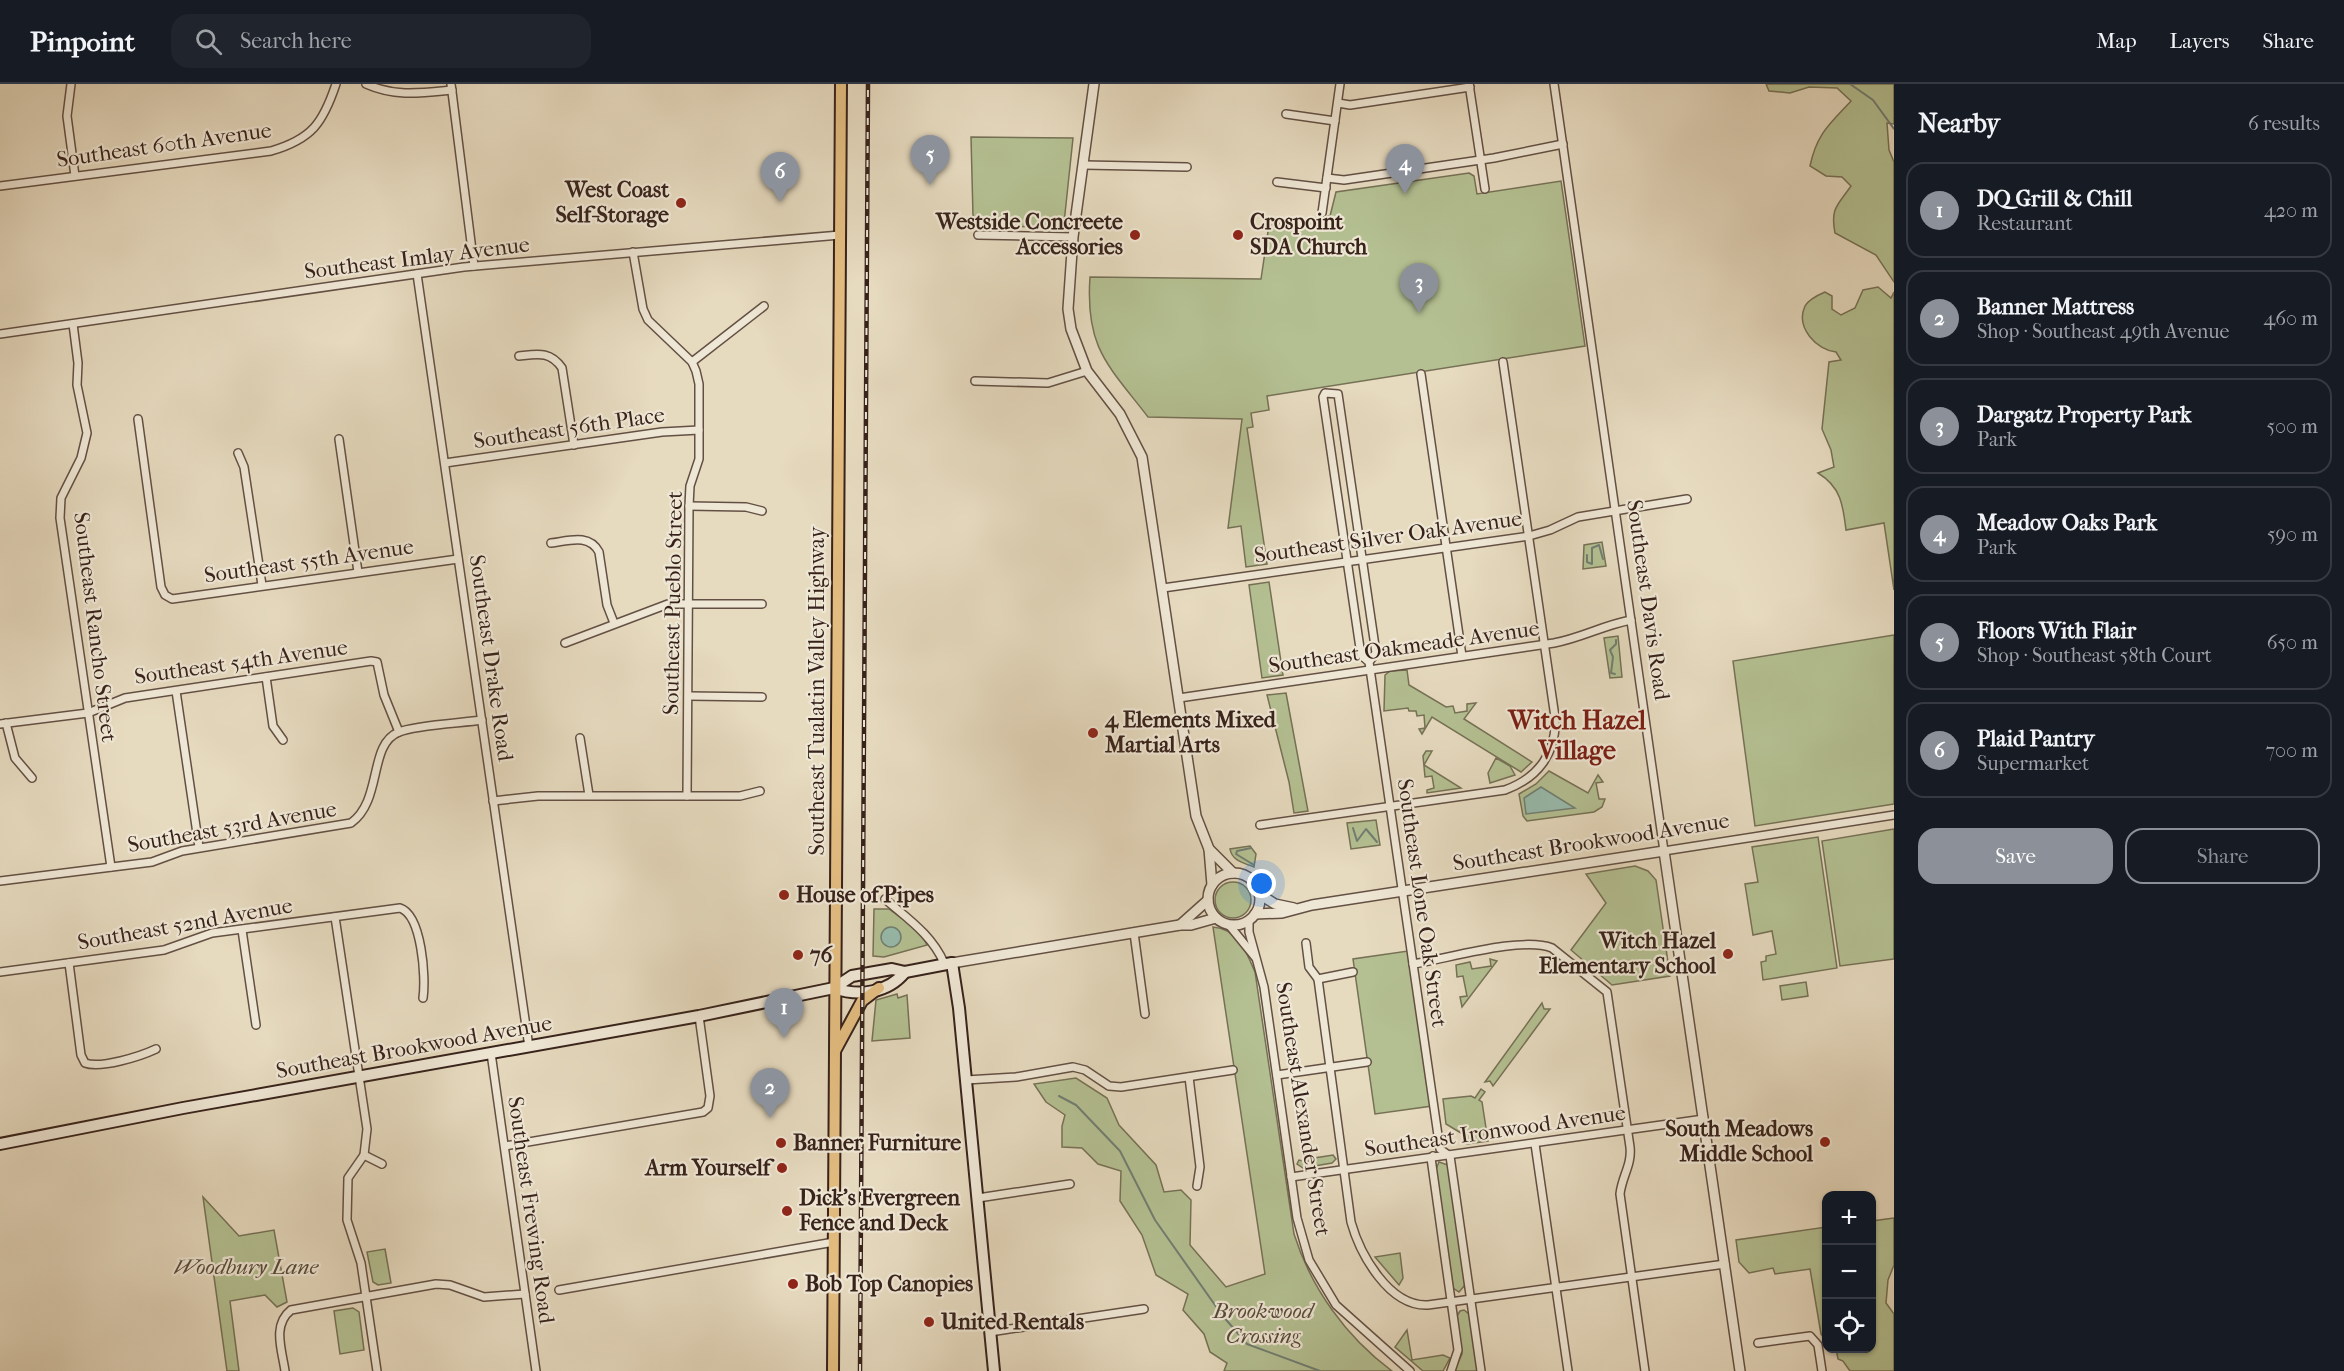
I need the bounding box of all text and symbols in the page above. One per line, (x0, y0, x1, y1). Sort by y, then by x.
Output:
search box (171, 14, 591, 68)
text: Pinpoint (30, 25, 135, 58)
icon: search (192, 25, 225, 58)
text: Search here (240, 28, 352, 54)
text: Map (2096, 29, 2137, 53)
text: Layers (2170, 29, 2229, 53)
text: Share (2262, 29, 2314, 53)
text: Nearby (1918, 108, 2000, 139)
text: 6 results (2248, 112, 2320, 135)
street label: Southeast 60th Avenue (55, 117, 273, 173)
pin: 5 (910, 135, 950, 185)
pin: 4 (1386, 144, 1424, 194)
pin: 6 (760, 152, 800, 202)
place label: West Coast Self-Storage (555, 177, 670, 228)
text: DQ Grill & Chill (1977, 186, 2132, 212)
marker: West Coast Self-Storage (674, 196, 688, 210)
text: 1 (1936, 199, 1943, 222)
text: 420 m (2264, 199, 2318, 222)
place label: Westside Concreete Accessories (935, 209, 1123, 260)
place label: Crospoint SDA Church (1250, 209, 1368, 260)
text: Restaurant (1977, 212, 2073, 235)
marker: Westside Concreete Accessories (1128, 228, 1142, 242)
marker: Crospoint SDA Church (1231, 228, 1245, 242)
street label: Southeast Imlay Avenue (303, 231, 531, 285)
pin: 3 (1400, 264, 1438, 313)
text: Banner Mattress (1977, 294, 2134, 320)
text: 2 (1934, 307, 1945, 330)
text: 460 m (2263, 307, 2318, 330)
text: Shop · Southeast 49th Avenue (1977, 320, 2229, 343)
street label: Southeast 56th Place (472, 402, 666, 454)
text: Dargatz Property Park (1977, 402, 2191, 428)
text: 3 (1935, 415, 1944, 438)
text: 500 m (2266, 415, 2318, 438)
text: Park (1977, 428, 2017, 451)
street label: Southeast Pueblo Street (658, 491, 688, 715)
street label: Southeast Davis Road (1621, 498, 1675, 703)
street label: Southeast Silver Oak Avenue (1252, 505, 1524, 569)
text: Meadow Oaks Park (1977, 510, 2157, 536)
street label: Southeast Rancho Street (68, 511, 122, 744)
text: 4 (1934, 523, 1945, 546)
text: 590 m (2267, 523, 2318, 546)
street label: Southeast Tualatin Valley Highway (804, 525, 830, 855)
street label: Southeast 55th Avenue (203, 533, 416, 589)
text: Park (1977, 536, 2017, 559)
street label: Southeast Drake Road (464, 553, 519, 764)
street label: Southeast Oakmeade Avenue (1267, 615, 1541, 679)
text: Floors With Flair (1977, 618, 2136, 644)
text: 5 (1935, 631, 1944, 654)
text: 650 m (2267, 631, 2318, 654)
street label: Southeast 54th Avenue (133, 634, 349, 690)
text: Shop · Southeast 58th Court (1977, 644, 2212, 667)
district label: Witch Hazel Village (1507, 705, 1647, 766)
place label: 4 Elements Mixed Martial Arts (1104, 707, 1277, 758)
marker: 4 Elements Mixed Martial Arts (1086, 726, 1100, 740)
text: Plaid Pantry (1977, 726, 2094, 752)
text: 6 (1934, 739, 1945, 762)
text: 700 m (2265, 739, 2318, 762)
text: Supermarket (1977, 752, 2089, 775)
street label: Southeast Lone Oak Street (1392, 777, 1452, 1029)
street label: Southeast 53rd Avenue (125, 796, 339, 858)
street label: Southeast Brookwood Avenue (1451, 807, 1731, 877)
button: Save (1918, 828, 2113, 884)
button: Share (2125, 828, 2320, 884)
your location (1247, 869, 1276, 898)
place label: House of Pipes (796, 882, 934, 908)
marker: House of Pipes (777, 888, 791, 902)
street label: Southeast 52nd Avenue (76, 892, 295, 956)
place label: Witch Hazel Elementary School (1539, 928, 1717, 979)
place label: 76 (809, 942, 834, 968)
marker: Witch Hazel Elementary School (1721, 947, 1735, 961)
marker: 76 (791, 948, 805, 962)
street label: Southeast Alexander Street (1270, 980, 1336, 1238)
pin: 1 (764, 988, 804, 1038)
street label: Southeast Brookwood Avenue (274, 1010, 554, 1084)
pin: 2 (750, 1068, 790, 1118)
street label: Southeast Frewing Road (502, 1095, 560, 1326)
street label: Southeast Ironwood Avenue (1363, 1100, 1627, 1162)
place label: South Meadows Middle School (1665, 1116, 1814, 1167)
place label: Banner Furniture (793, 1130, 961, 1156)
marker: South Meadows Middle School (1818, 1135, 1832, 1149)
marker: Banner Furniture (774, 1136, 788, 1150)
place label: Arm Yourself (643, 1155, 775, 1181)
marker: Arm Yourself (775, 1161, 789, 1175)
place label: Dick's Evergreen Fence and Deck (798, 1185, 960, 1236)
map controls (1822, 1191, 1876, 1353)
button: + (1822, 1191, 1876, 1245)
marker: Dick's Evergreen Fence and Deck (780, 1204, 794, 1218)
button: − (1822, 1245, 1876, 1299)
park label: Woodbury Lane (174, 1254, 319, 1280)
place label: Bob Top Canopies (805, 1271, 973, 1297)
marker: Bob Top Canopies (786, 1277, 800, 1291)
park label: Brookwood Crossing (1212, 1298, 1316, 1349)
button: locate (1822, 1299, 1876, 1353)
place label: United Rentals (940, 1309, 1084, 1335)
marker: United Rentals (922, 1315, 936, 1329)

